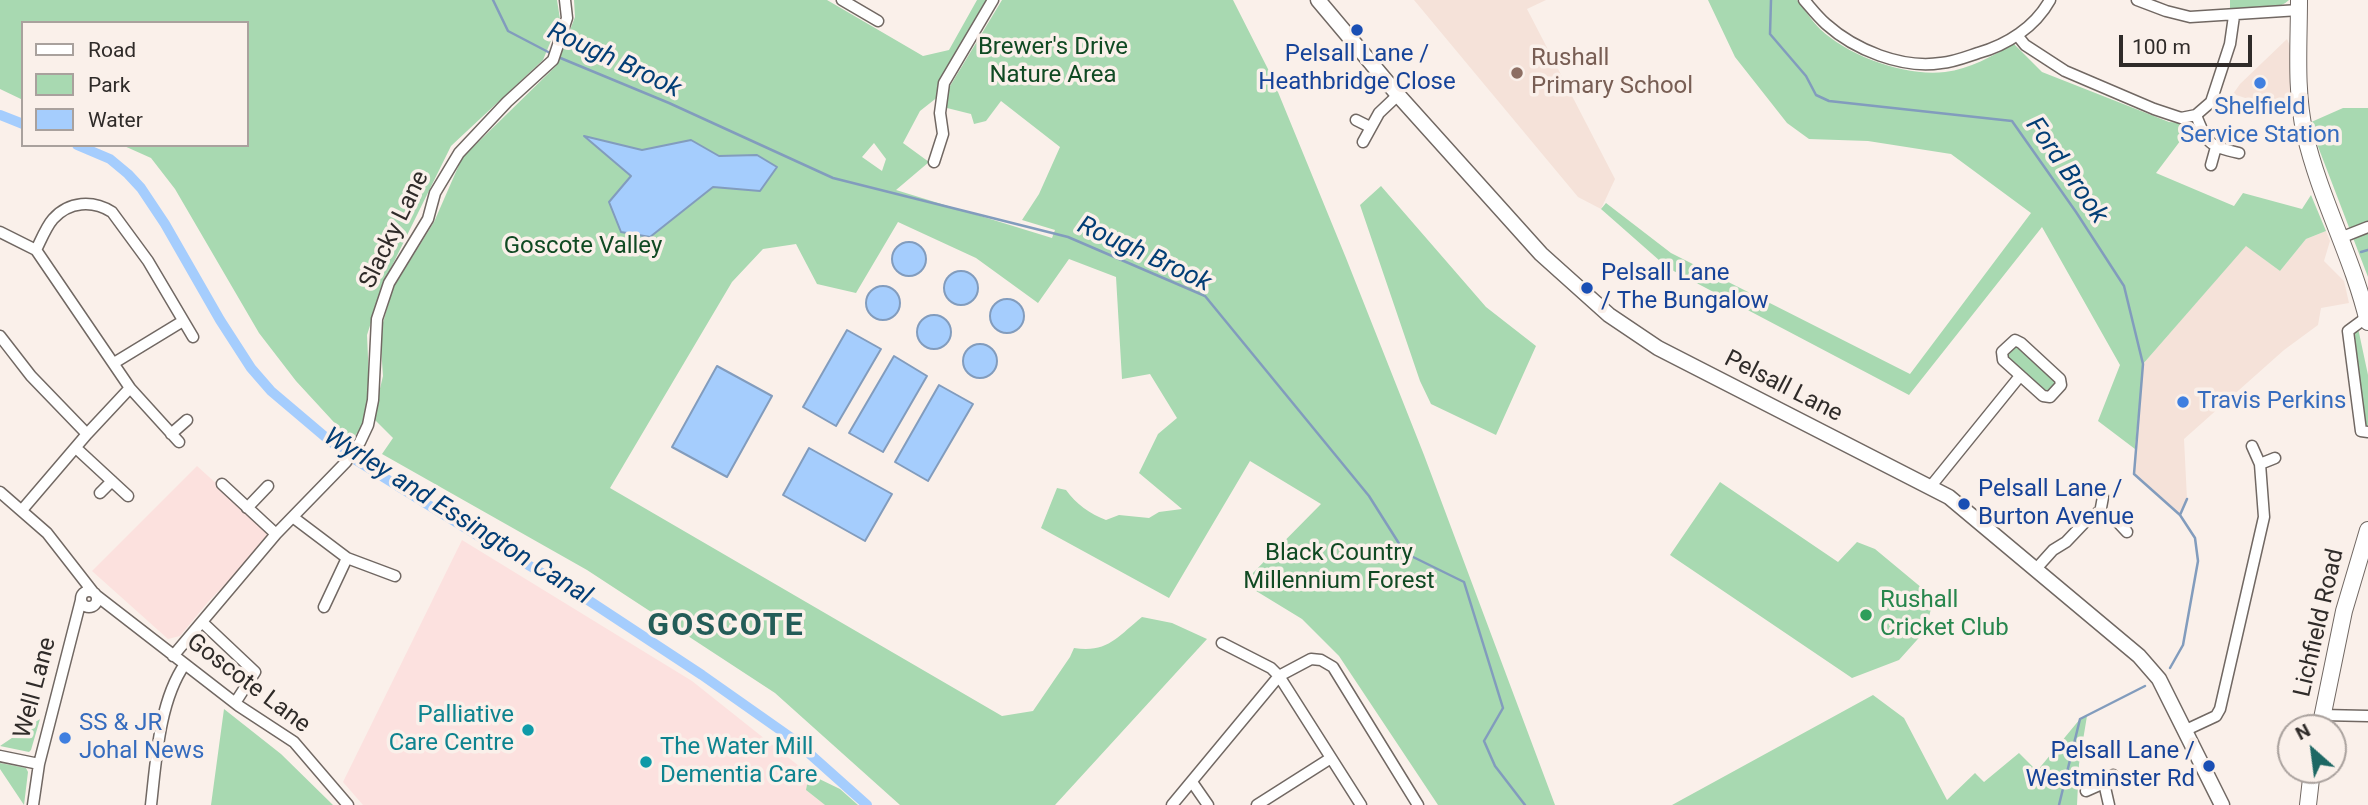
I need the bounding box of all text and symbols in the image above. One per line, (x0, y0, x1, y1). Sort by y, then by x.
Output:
water label: Rough Brook (542, 16, 686, 106)
legend (21, 21, 248, 147)
scale bar (2123, 21, 2256, 65)
marker: Pelsall Lane / Heathbridge Close (1349, 22, 1365, 38)
park label: Brewer's Drive Nature Area (978, 34, 1128, 90)
text: 100 m (2132, 35, 2191, 59)
text: Road (88, 38, 136, 62)
place label: Pelsall Lane / Heathbridge Close (1258, 41, 1456, 97)
place label: Rushall Primary School (1531, 45, 1693, 101)
marker: Rushall Primary School (1509, 65, 1525, 81)
text: Park (88, 73, 130, 97)
marker: Shelfield Service Station (2252, 75, 2268, 91)
place label: Shelfield Service Station (2180, 94, 2340, 150)
text: Water (88, 108, 143, 132)
water label: Ford Brook (2018, 112, 2114, 230)
street label: Slacky Lane (354, 167, 436, 293)
water label: Rough Brook (1072, 210, 1216, 300)
park label: Goscote Valley (504, 233, 662, 261)
place label: Pelsall Lane / The Bungalow (1601, 260, 1769, 316)
marker: Pelsall Lane / The Bungalow (1579, 280, 1595, 296)
street label: Pelsall Lane (1719, 345, 1847, 429)
place label: Travis Perkins (2197, 388, 2346, 416)
marker: Travis Perkins (2175, 394, 2191, 410)
water label: Wyrley and Essington Canal (317, 422, 597, 612)
place label: Pelsall Lane / Burton Avenue (1978, 476, 2134, 532)
marker: Pelsall Lane / Burton Avenue (1956, 496, 1972, 512)
park label: Black Country Millennium Forest (1243, 540, 1435, 596)
street label: Lichfield Road (2289, 546, 2351, 700)
place label: Rushall Cricket Club (1880, 587, 2009, 643)
marker: Rushall Cricket Club (1858, 607, 1874, 623)
district label: GOSCOTE (648, 608, 804, 646)
street label: Goscote Lane (181, 628, 315, 740)
street label: Well Lane (9, 634, 63, 742)
place label: Palliative Care Centre (389, 702, 514, 758)
place label: SS & JR Johal News (79, 710, 204, 766)
north arrow (2277, 714, 2347, 784)
text: N (2292, 718, 2314, 745)
marker: Palliative Care Centre (520, 722, 536, 738)
marker: SS & JR Johal News (57, 730, 73, 746)
place label: The Water Mill Dementia Care (660, 734, 818, 790)
place label: Pelsall Lane / Westminster Rd (2026, 738, 2195, 794)
marker: The Water Mill Dementia Care (638, 754, 654, 770)
marker: Pelsall Lane / Westminster Rd (2201, 758, 2217, 774)

